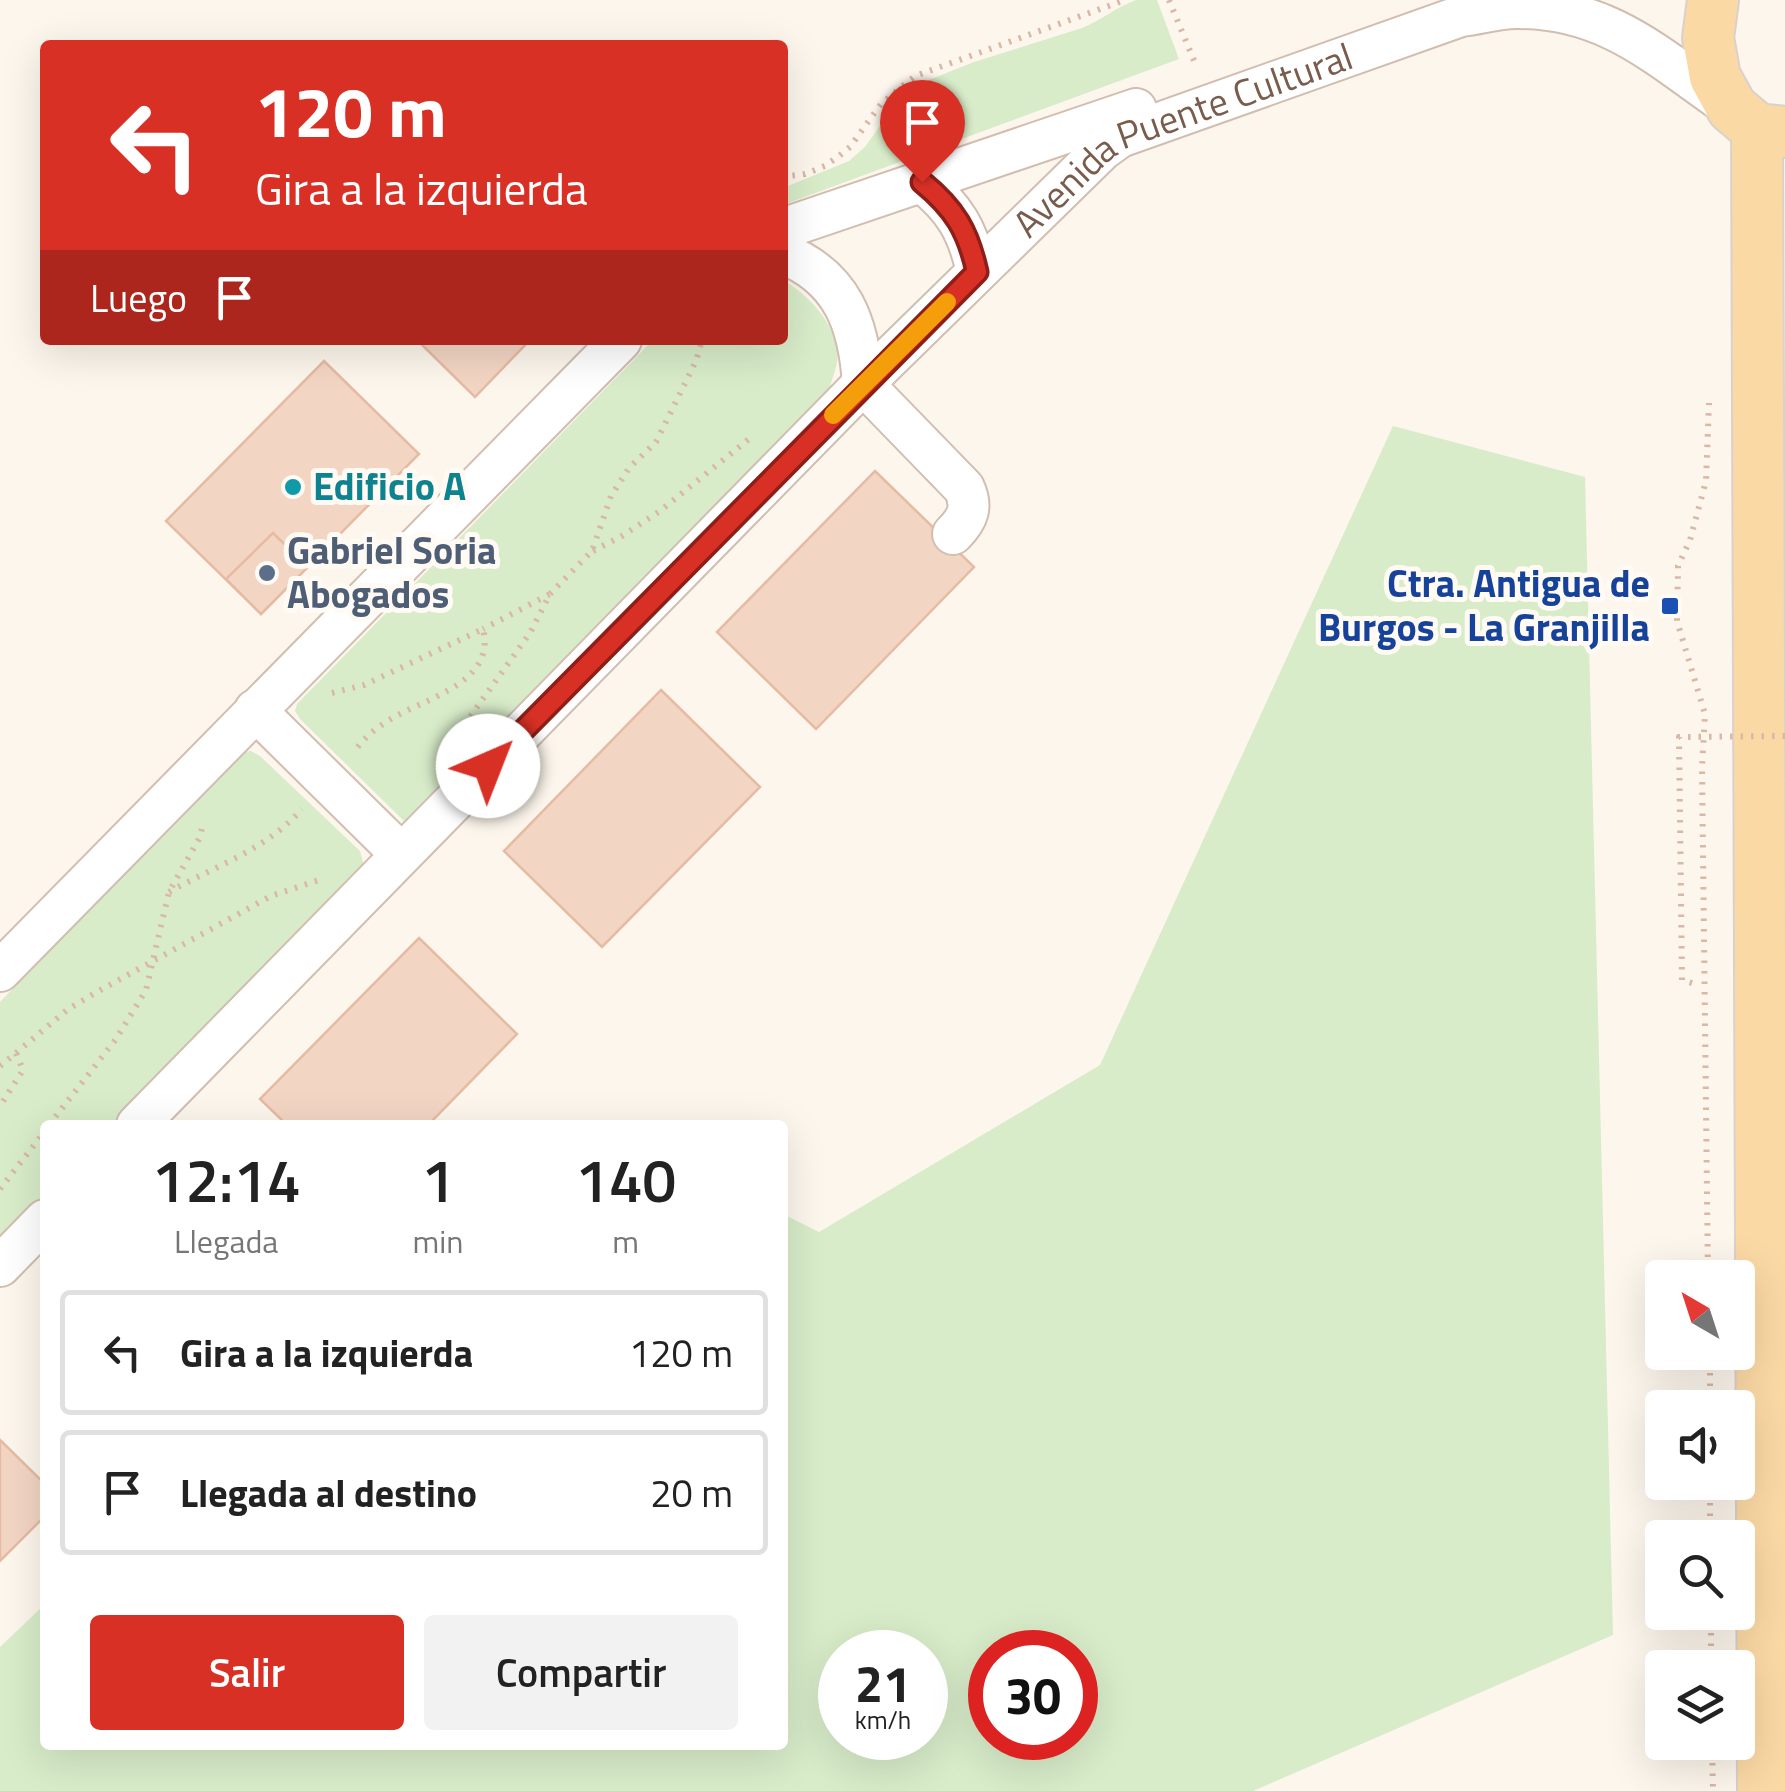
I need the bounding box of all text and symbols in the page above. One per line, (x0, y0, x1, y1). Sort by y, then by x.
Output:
street label: Avenida Puente Cultural (999, 27, 1360, 250)
text: 120 m (255, 58, 447, 164)
icon: left (90, 80, 220, 210)
pin (880, 80, 965, 183)
icon: arrive (895, 95, 950, 150)
text: Gira a la izquierda (255, 154, 588, 222)
text: Luego (90, 269, 187, 327)
icon: arrive (207, 270, 262, 325)
place label: Edificio A (313, 457, 466, 515)
marker: Edificio A (282, 476, 304, 498)
place label: Gabriel Soria Abogados (287, 521, 497, 623)
place label: Ctra. Antigua de Burgos - La Granjilla (1318, 554, 1650, 656)
marker: Gabriel Soria Abogados (256, 562, 278, 584)
marker: Ctra. Antigua de Burgos - La Granjilla (1659, 595, 1681, 617)
position arrow (436, 714, 540, 818)
text: 12:14 (152, 1134, 301, 1225)
text: 1 (421, 1134, 455, 1225)
text: 140 (575, 1134, 676, 1225)
text: Llegada (174, 1217, 278, 1265)
text: min (412, 1217, 463, 1265)
text: m (612, 1217, 639, 1265)
north arrow (1645, 1260, 1755, 1370)
map controls (1645, 1260, 1755, 1760)
text: Gira a la izquierda (180, 1324, 473, 1382)
text: 120 m (629, 1324, 733, 1382)
icon: left (95, 1325, 150, 1380)
button: sound (1645, 1390, 1755, 1500)
text: Llegada al destino (180, 1464, 477, 1522)
text: 20 m (650, 1464, 733, 1522)
icon: arrive (95, 1465, 150, 1520)
button: search (1645, 1520, 1755, 1630)
button: Salir (90, 1615, 404, 1730)
button: Compartir (424, 1615, 738, 1730)
speed limit sign: 30 (968, 1630, 1098, 1760)
text: 21 (855, 1645, 911, 1721)
button: layers (1645, 1650, 1755, 1760)
text: km/h (855, 1701, 911, 1739)

